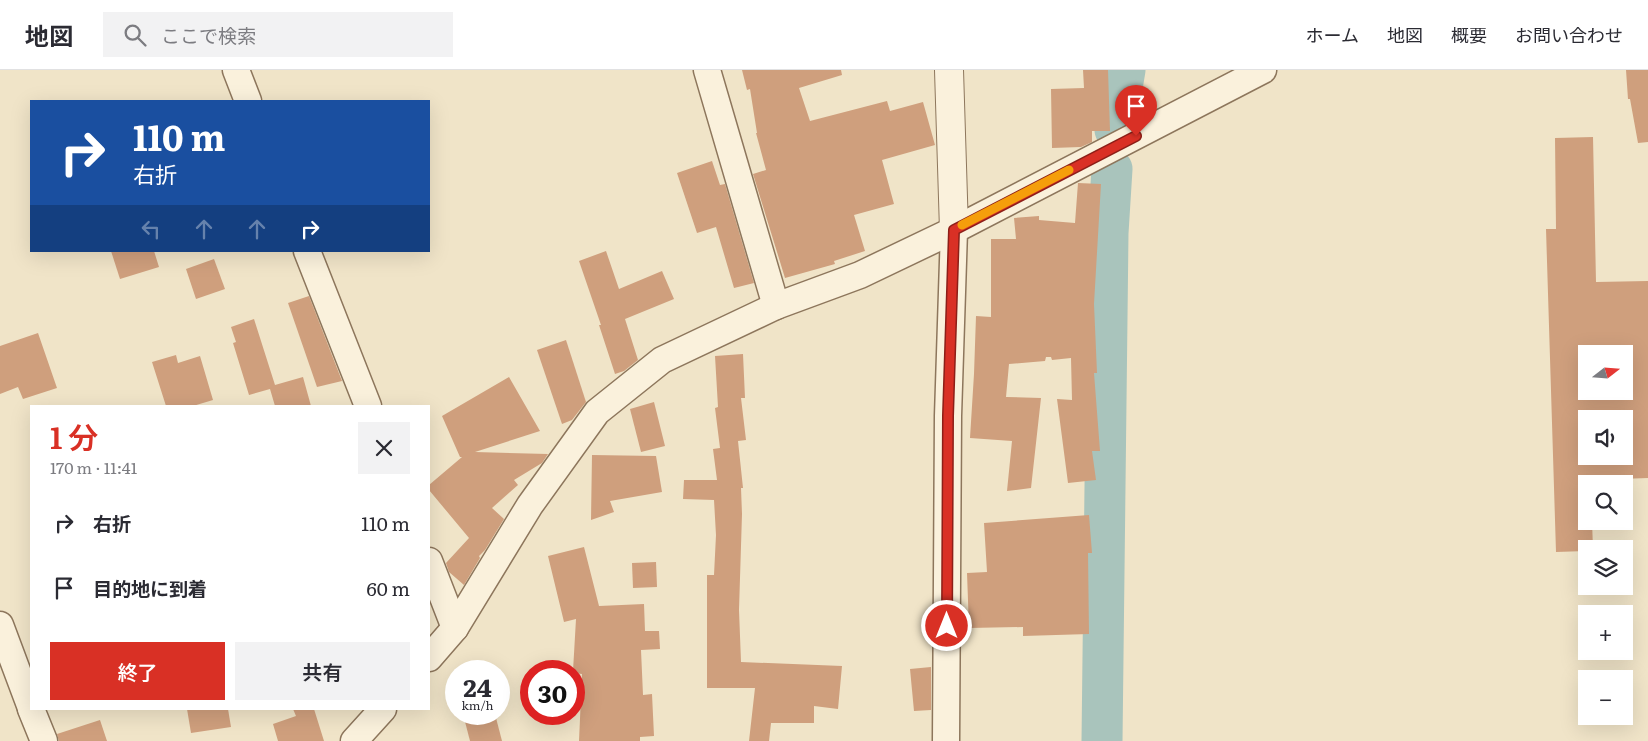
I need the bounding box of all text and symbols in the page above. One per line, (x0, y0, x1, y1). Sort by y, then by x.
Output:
search box (103, 12, 453, 57)
text: 地図 (25, 17, 73, 52)
icon: search (121, 21, 149, 49)
text: ここで検索 (161, 21, 256, 49)
text: ホーム (1306, 21, 1359, 48)
text: 地図 (1387, 21, 1423, 48)
text: 概要 (1451, 21, 1487, 48)
text: お問い合わせ (1515, 21, 1623, 48)
pin (1115, 85, 1157, 136)
icon: arrive (1122, 92, 1150, 120)
text: 110 m (133, 110, 225, 162)
icon: right (50, 120, 115, 185)
text: 右折 (133, 157, 177, 190)
icon: left (137, 215, 165, 243)
icon: ahead (190, 215, 218, 243)
icon: ahead (243, 215, 271, 243)
icon: right (296, 215, 324, 243)
north arrow (1578, 345, 1632, 400)
map controls (1578, 345, 1633, 725)
button: sound (1578, 410, 1633, 465)
text: 1 分 (50, 414, 98, 458)
button: close (358, 422, 410, 474)
text: 170 m · 11:41 (50, 455, 137, 479)
button: search (1578, 475, 1633, 530)
icon: right (50, 509, 78, 537)
text: 右折 (93, 509, 131, 537)
text: 110 m (361, 509, 410, 537)
button: layers (1578, 540, 1633, 595)
icon: arrive (50, 574, 78, 602)
text: 目的地に到着 (93, 574, 207, 602)
text: 60 m (367, 574, 410, 602)
position arrow (920, 599, 972, 651)
button: + (1578, 605, 1633, 660)
button: 終了 (50, 642, 225, 700)
button: 共有 (235, 642, 410, 700)
speed limit sign: 30 (520, 660, 585, 725)
text: 24 (463, 668, 492, 705)
button: − (1578, 670, 1633, 725)
text: km/h (462, 696, 493, 714)

